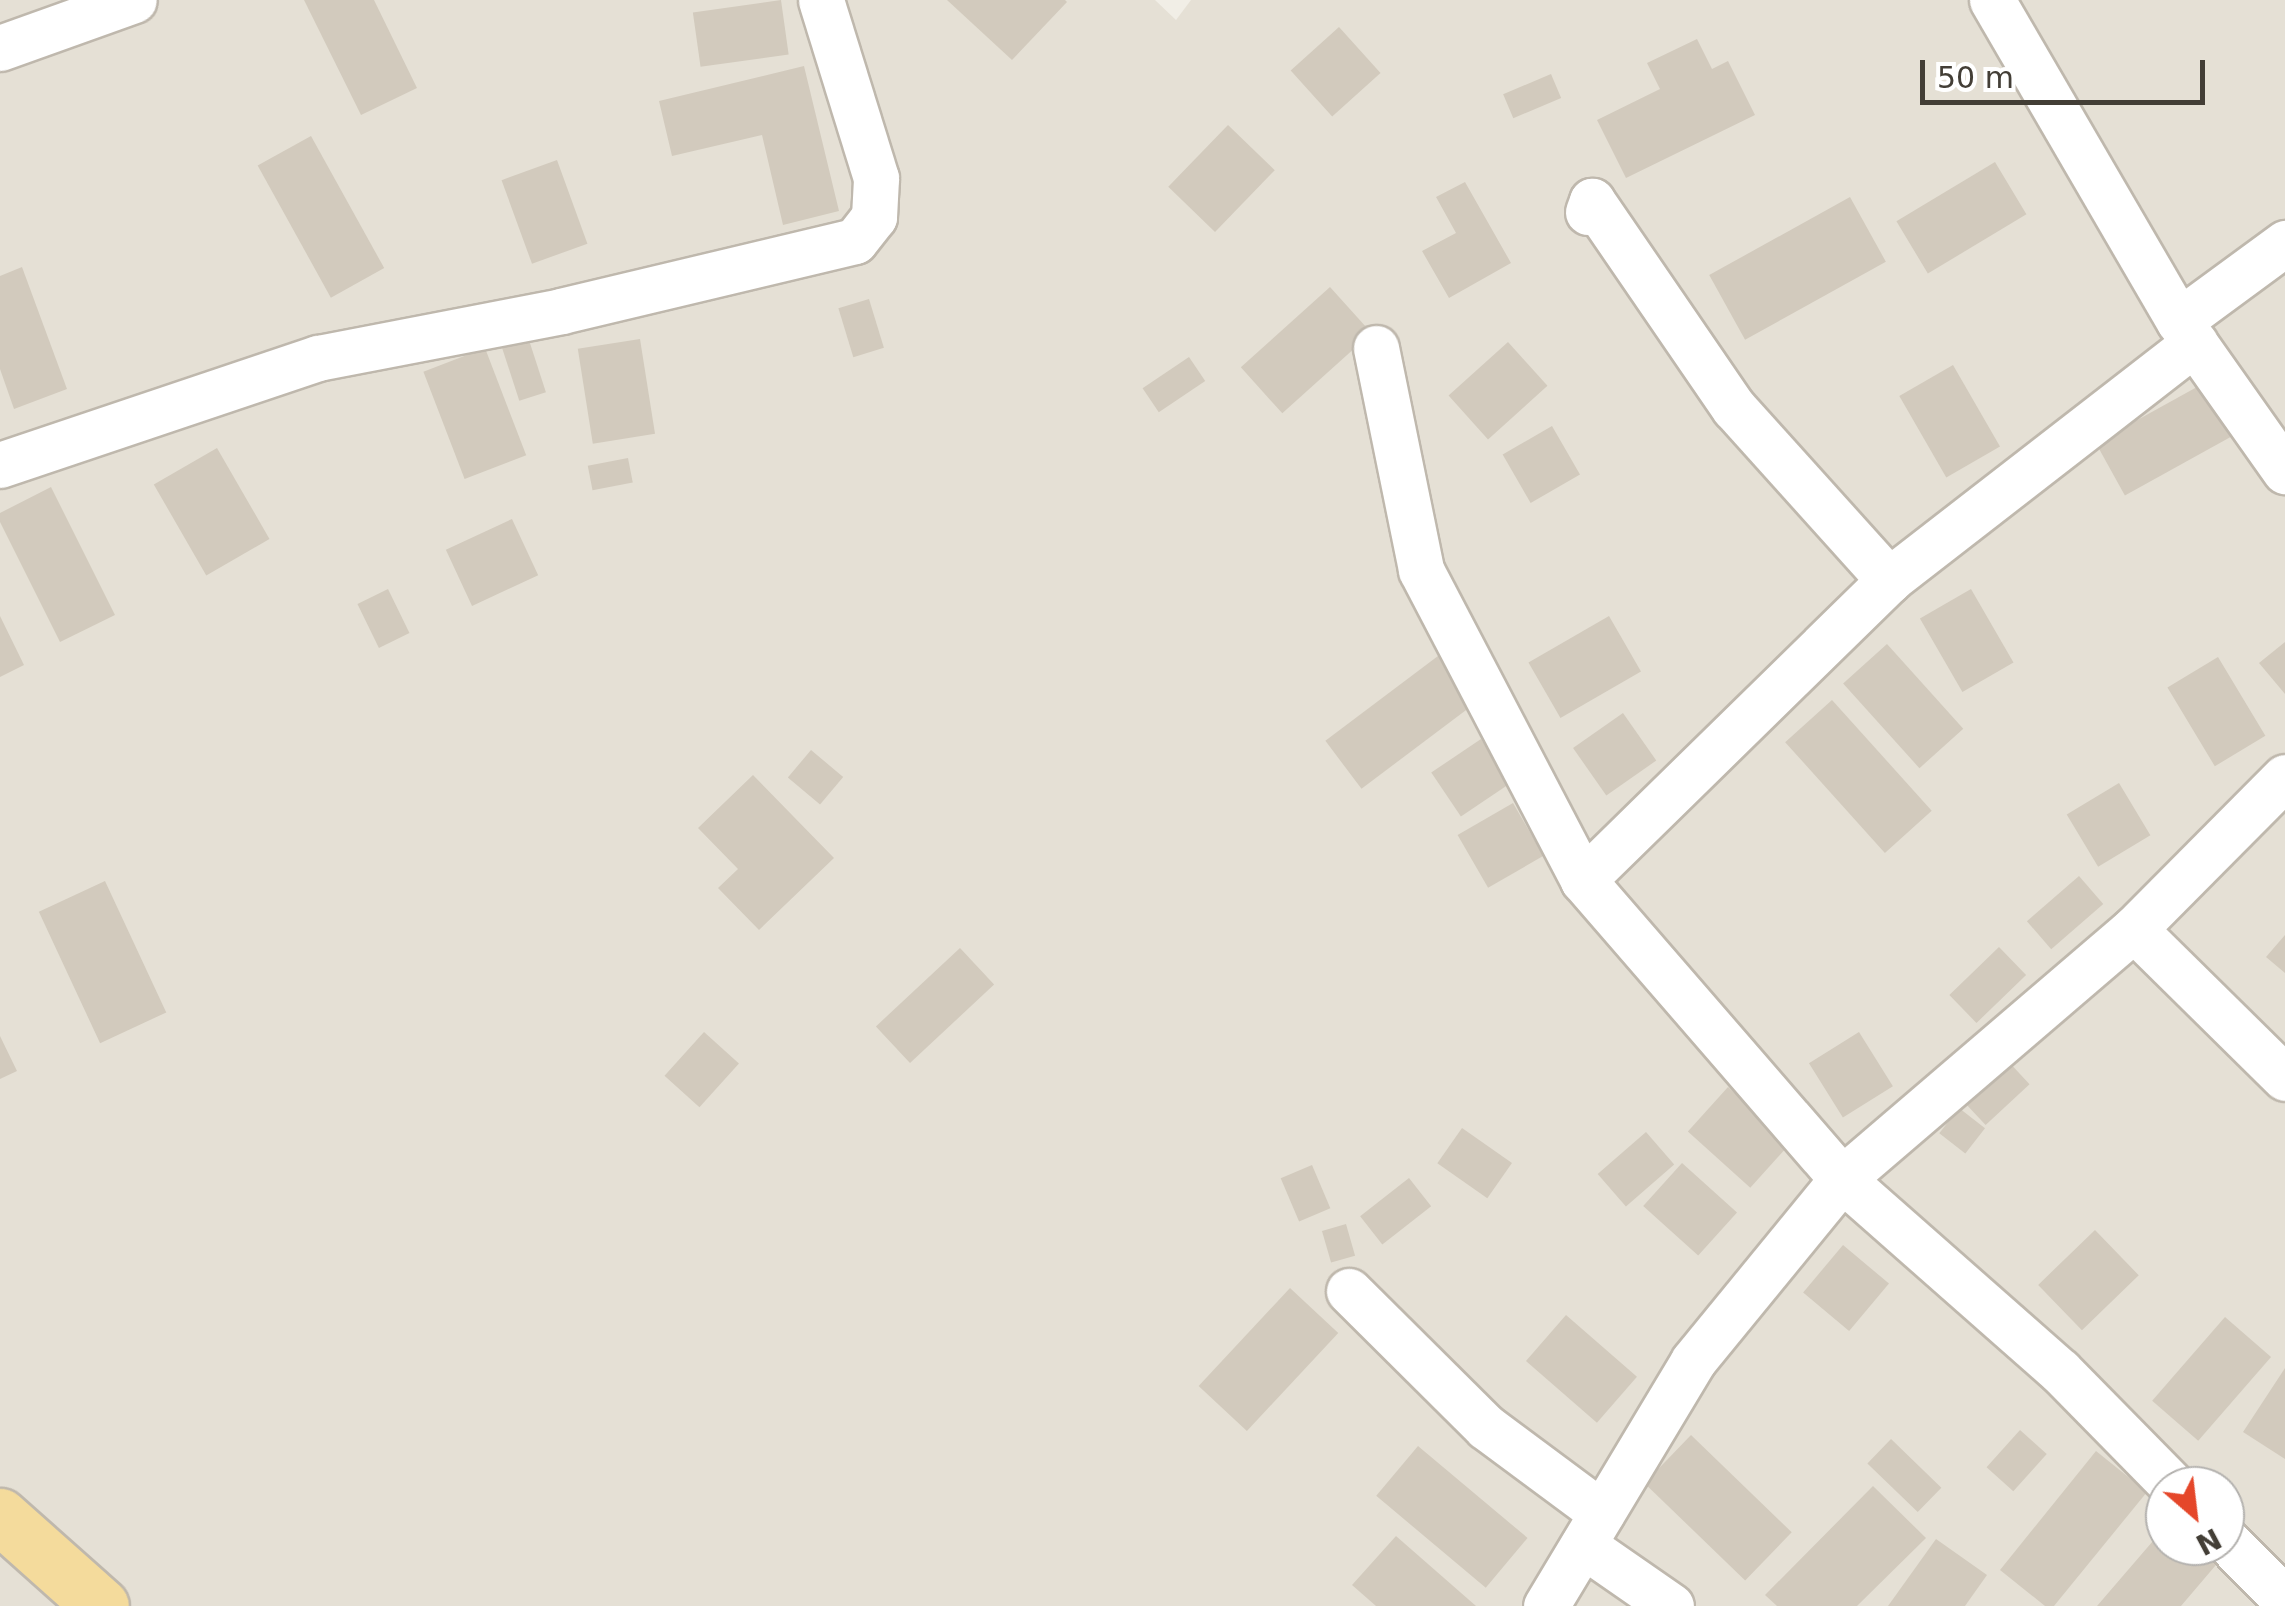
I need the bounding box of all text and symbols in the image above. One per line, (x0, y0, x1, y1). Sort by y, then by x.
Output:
scale bar (1925, 40, 2210, 102)
text: 50 m (1937, 60, 2014, 95)
north arrow (2145, 1466, 2245, 1566)
text: N (2190, 1521, 2226, 1561)

